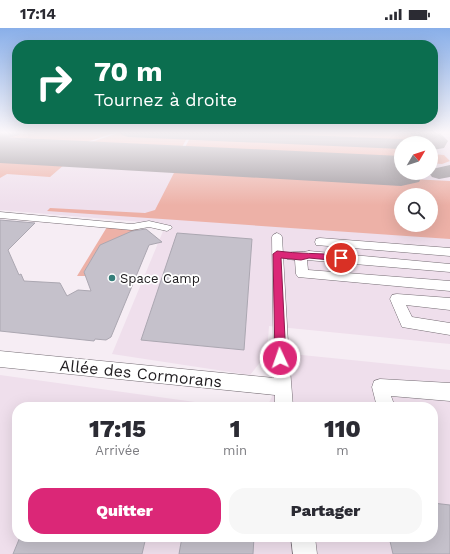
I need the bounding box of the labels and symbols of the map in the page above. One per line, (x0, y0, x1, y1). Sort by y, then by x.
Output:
north arrow (394, 136, 438, 180)
pin (324, 241, 358, 275)
place label: Space Camp (120, 271, 200, 286)
marker: Space Camp (107, 273, 117, 283)
position arrow (259, 337, 301, 379)
street label: Allée des Cormorans (59, 356, 223, 391)

